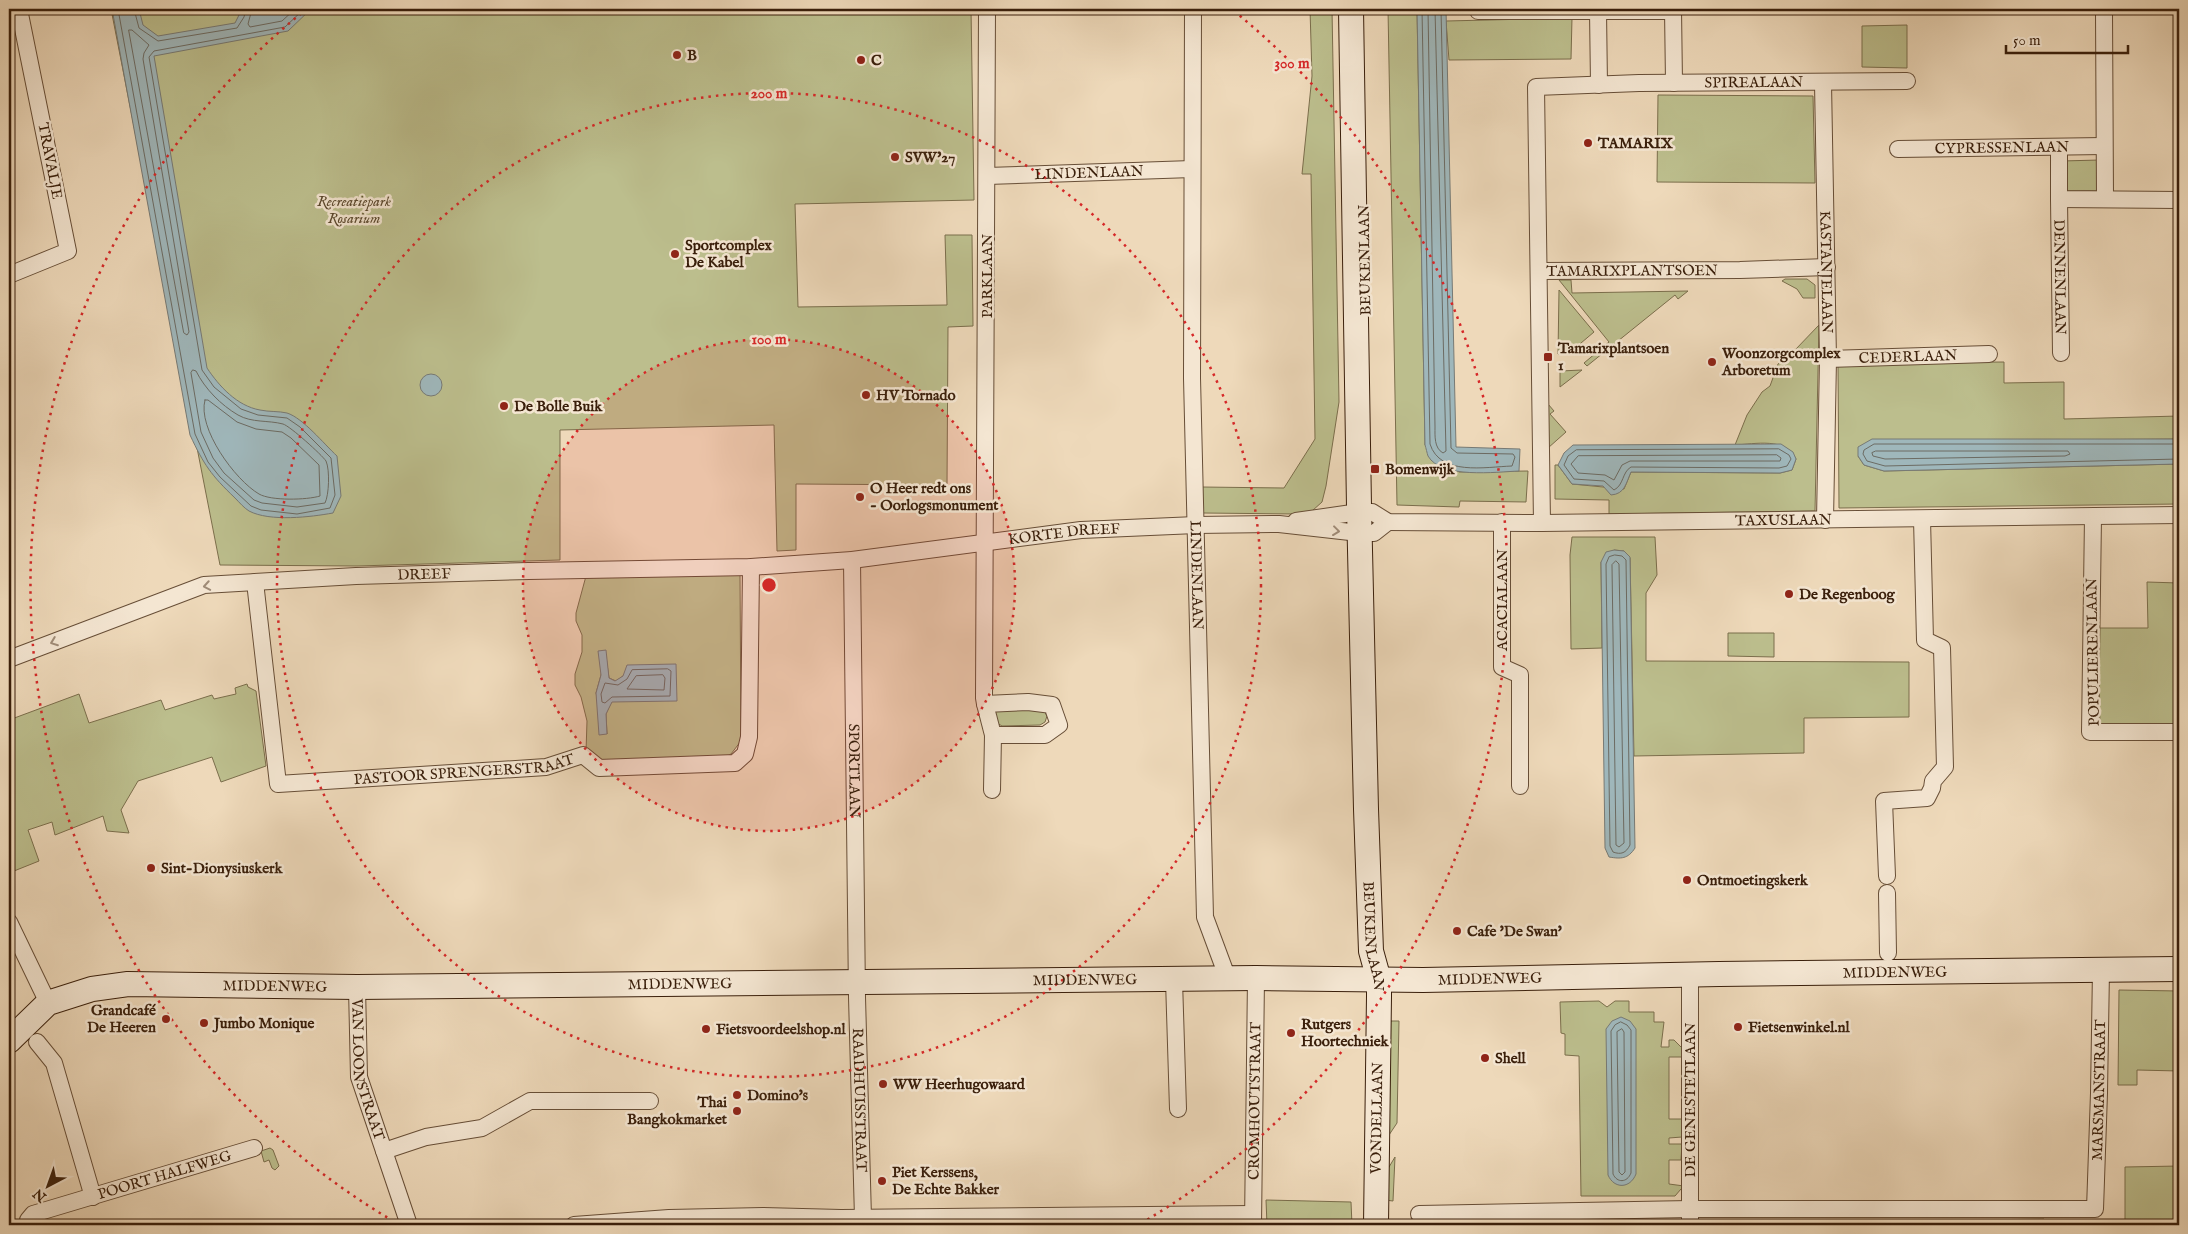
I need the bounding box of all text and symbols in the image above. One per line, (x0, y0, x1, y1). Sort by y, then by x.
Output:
scale bar (2006, 22, 2128, 54)
text: 50 m (2013, 31, 2041, 50)
place label: B (687, 46, 697, 65)
marker: B (671, 49, 683, 61)
place label: C (871, 51, 882, 70)
marker: C (855, 54, 867, 66)
text: 300 m (1274, 54, 1310, 73)
street label: SPIREALAAN (1704, 72, 1803, 92)
text: 200 m (751, 84, 788, 103)
street label: TRAVALJE (33, 121, 67, 201)
place label: TAMARIX (1597, 134, 1674, 153)
marker: TAMARIX (1582, 137, 1594, 149)
street label: CYPRESSENLAAN (1935, 137, 2069, 158)
place label: SVW'27 (905, 148, 955, 167)
marker: SVW'27 (889, 151, 901, 163)
street label: LINDENLAAN (1034, 161, 1144, 184)
park label: Recreatiepark Rosarium (317, 192, 391, 228)
street label: BEUKENLAAN (1355, 204, 1375, 316)
street label: KASTANJELAAN (1816, 210, 1837, 334)
street label: DENNENLAAN (2050, 219, 2070, 335)
street label: PARKLAAN (978, 234, 997, 318)
place label: Sportcomplex De Kabel (685, 236, 773, 272)
marker: Sportcomplex De Kabel (669, 248, 681, 260)
street label: TAMARIXPLANTSOEN (1546, 261, 1718, 280)
text: 100 m (751, 330, 787, 349)
place label: Tamarixplantsoen 1 (1557, 339, 1669, 375)
place label: Woonzorgcomplex Arboretum (1721, 344, 1841, 380)
street label: CEDERLAAN (1858, 345, 1958, 368)
marker: Tamarixplantsoen 1 (1542, 351, 1554, 363)
marker: Woonzorgcomplex Arboretum (1706, 356, 1718, 368)
place label: HV Tornado (876, 386, 956, 405)
marker: HV Tornado (860, 389, 872, 401)
place label: De Bolle Buik (514, 397, 603, 416)
marker: De Bolle Buik (498, 400, 510, 412)
place label: Bomenwijk (1385, 460, 1456, 479)
marker: Bomenwijk (1369, 463, 1381, 475)
place label: O Heer redt ons - Oorlogsmonument (870, 479, 999, 515)
marker: O Heer redt ons - Oorlogsmonument (854, 491, 866, 503)
street label: TAXUSLAAN (1735, 510, 1832, 530)
street label: KORTE DREEF (1007, 519, 1121, 549)
street label: LINDENLAAN (1186, 520, 1208, 630)
one-way arrow (1333, 525, 1341, 536)
street label: ACACIALAAN (1493, 549, 1512, 652)
street label: DREEF (397, 564, 452, 584)
centre of rings (760, 576, 778, 594)
street label: POPULIERENLAAN (2082, 578, 2104, 726)
one-way arrow (202, 580, 211, 590)
place label: De Regenboog (1799, 585, 1896, 604)
marker: De Regenboog (1783, 588, 1795, 600)
one-way arrow (51, 636, 59, 646)
street label: SPORTLAAN (844, 724, 864, 818)
street label: PASTOOR SPRENGERSTRAAT (353, 749, 577, 789)
place label: Sint-Dionysiuskerk (161, 859, 284, 878)
marker: Sint-Dionysiuskerk (145, 862, 157, 874)
place label: Ontmoetingskerk (1697, 871, 1809, 890)
marker: Ontmoetingskerk (1681, 874, 1693, 886)
street label: BEUKENLAAN (1359, 881, 1389, 991)
place label: Cafe 'De Swan' (1467, 922, 1562, 941)
marker: Cafe 'De Swan' (1451, 925, 1463, 937)
street label: MIDDENWEG (1843, 962, 1947, 982)
street label: MIDDENWEG (1438, 968, 1542, 989)
street label: MIDDENWEG (1033, 970, 1137, 990)
street label: MIDDENWEG (628, 974, 732, 994)
street label: MIDDENWEG (223, 976, 327, 996)
street label: VAN LOONSTRAAT (348, 998, 389, 1143)
place label: Grandcafé De Heeren (87, 1001, 156, 1037)
marker: Grandcafé De Heeren (160, 1013, 172, 1025)
place label: Jumbo Monique (212, 1014, 315, 1033)
place label: Rutgers Hoortechniek (1301, 1015, 1390, 1051)
marker: Jumbo Monique (198, 1017, 210, 1029)
place label: Fietsenwinkel.nl (1748, 1018, 1850, 1037)
street label: MARSMANSTRAAT (2087, 1019, 2110, 1161)
place label: Fietsvoordeelshop.nl (716, 1020, 846, 1039)
marker: Fietsenwinkel.nl (1732, 1021, 1744, 1033)
street label: CROMHOUTSTRAAT (1244, 1022, 1265, 1180)
street label: DE GENESTETLAAN (1681, 1022, 1700, 1178)
marker: Fietsvoordeelshop.nl (700, 1023, 712, 1035)
marker: Rutgers Hoortechniek (1285, 1027, 1297, 1039)
street label: RAADHUISSTRAAT (848, 1028, 871, 1172)
place label: Shell (1495, 1049, 1527, 1068)
marker: Shell (1479, 1052, 1491, 1064)
street label: VONDELLAAN (1367, 1062, 1387, 1175)
place label: WW Heerhugowaard (892, 1075, 1026, 1094)
marker: WW Heerhugowaard (877, 1078, 889, 1090)
place label: Domino's (747, 1086, 809, 1105)
marker: Domino's (731, 1089, 743, 1101)
place label: Thai Bangkokmarket (627, 1093, 728, 1129)
marker: Thai Bangkokmarket (731, 1105, 743, 1117)
street label: POORT HALFWEG (95, 1146, 234, 1204)
north arrow (22, 1162, 72, 1212)
place label: Piet Kerssens, De Echte Bakker (892, 1163, 1000, 1199)
marker: Piet Kerssens, De Echte Bakker (876, 1175, 888, 1187)
text: N (30, 1184, 51, 1206)

